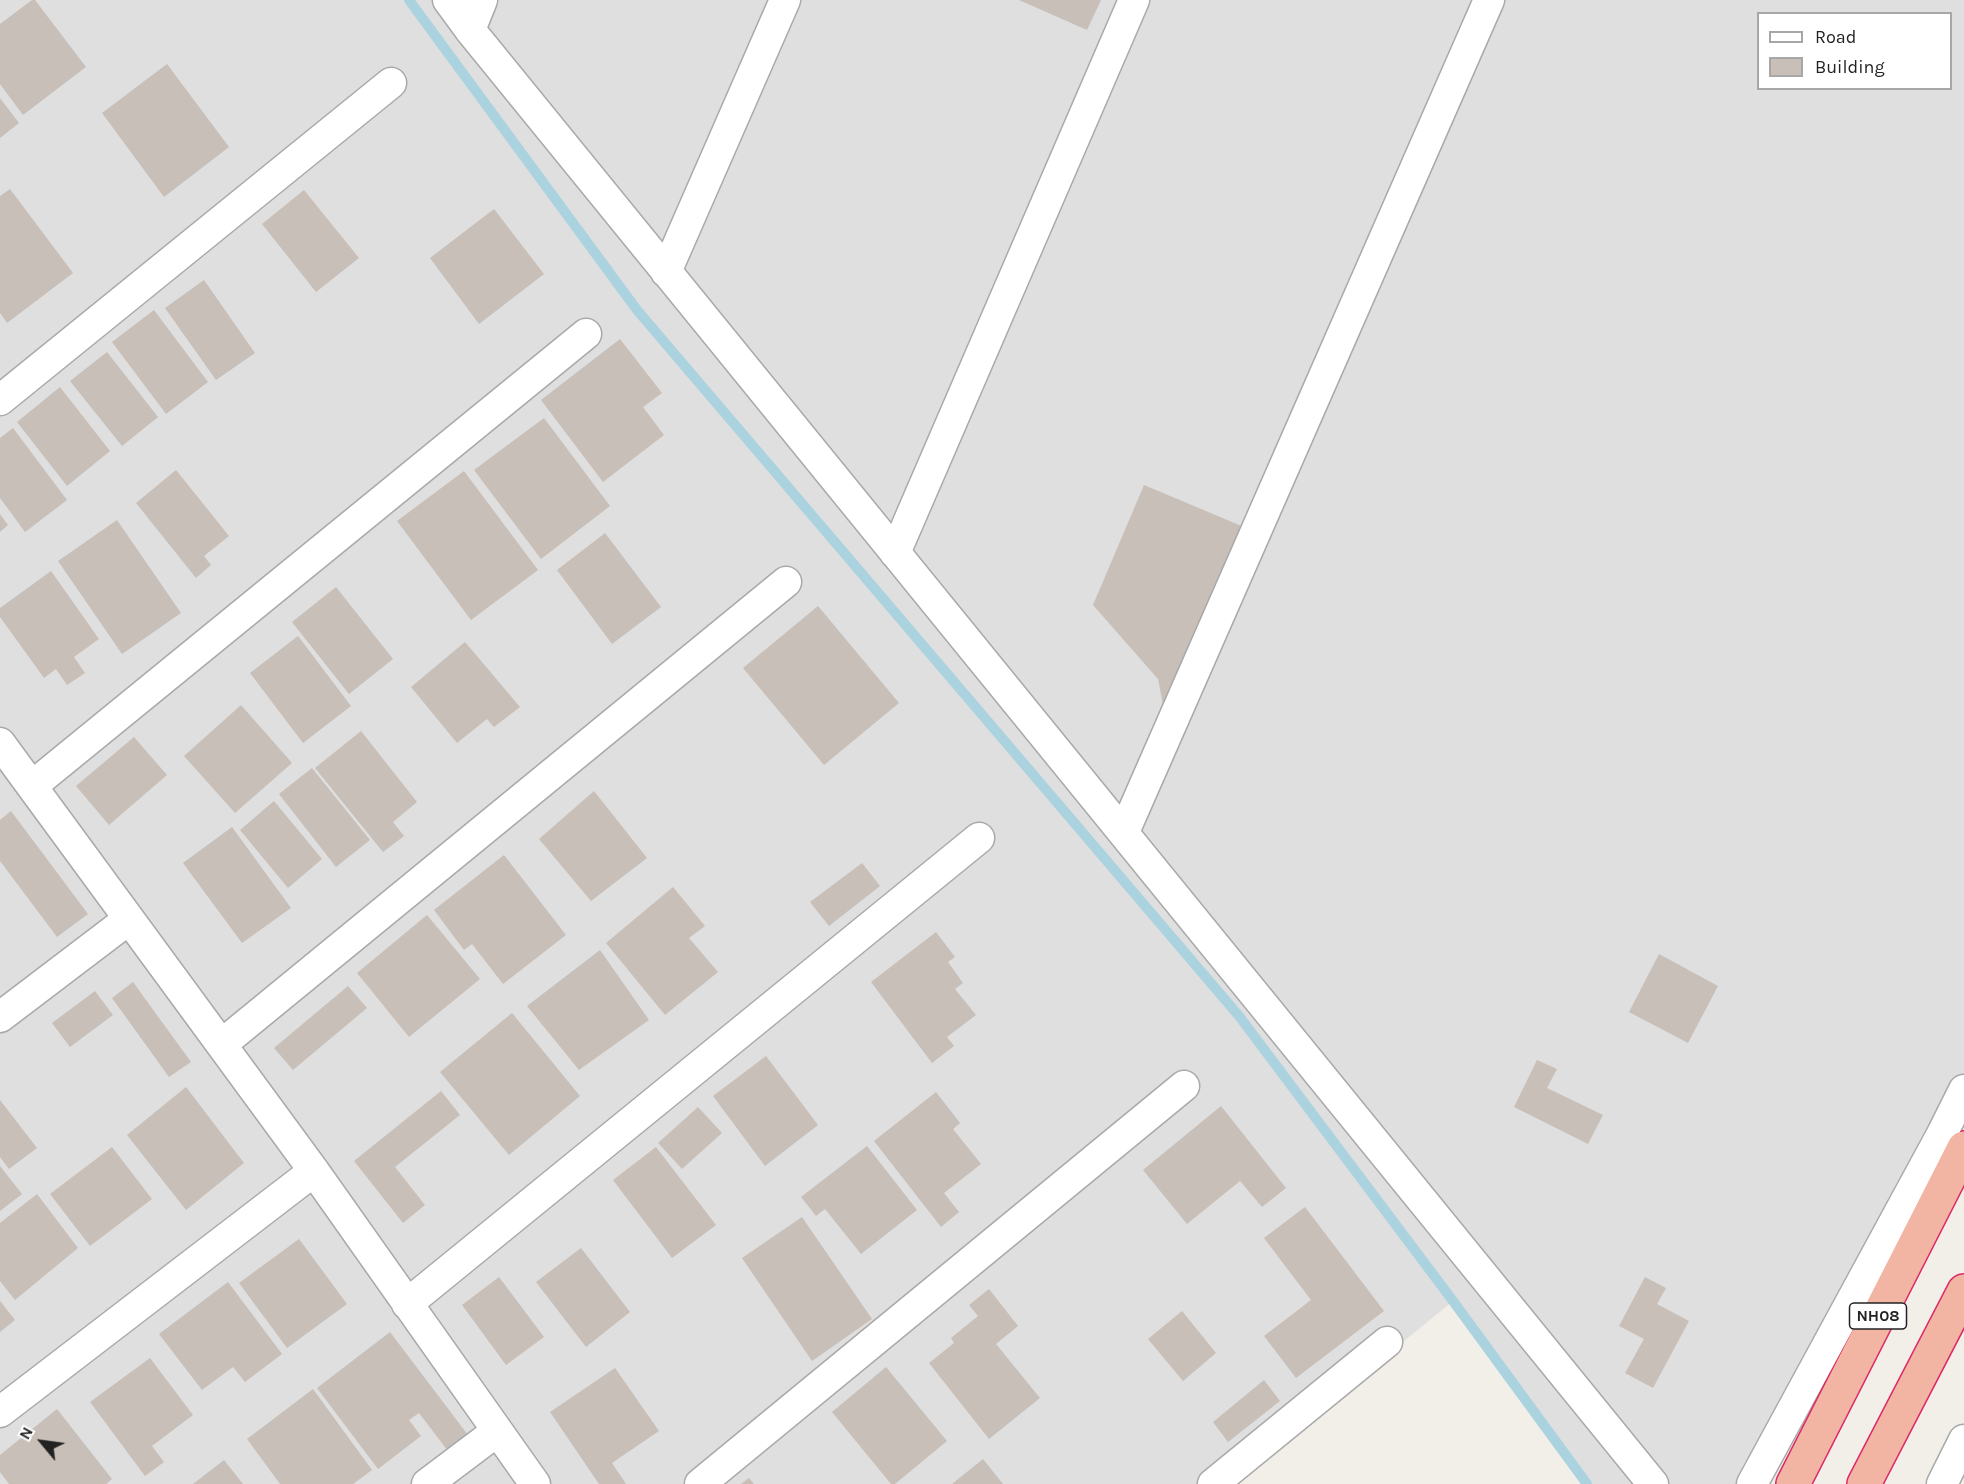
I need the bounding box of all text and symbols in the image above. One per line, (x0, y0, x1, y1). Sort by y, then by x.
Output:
legend (1757, 12, 1952, 90)
text: Road (1815, 26, 1856, 48)
text: Building (1815, 56, 1885, 78)
road number: NH08 (1850, 1303, 1906, 1329)
north arrow (12, 1412, 72, 1472)
text: N (15, 1423, 37, 1443)

